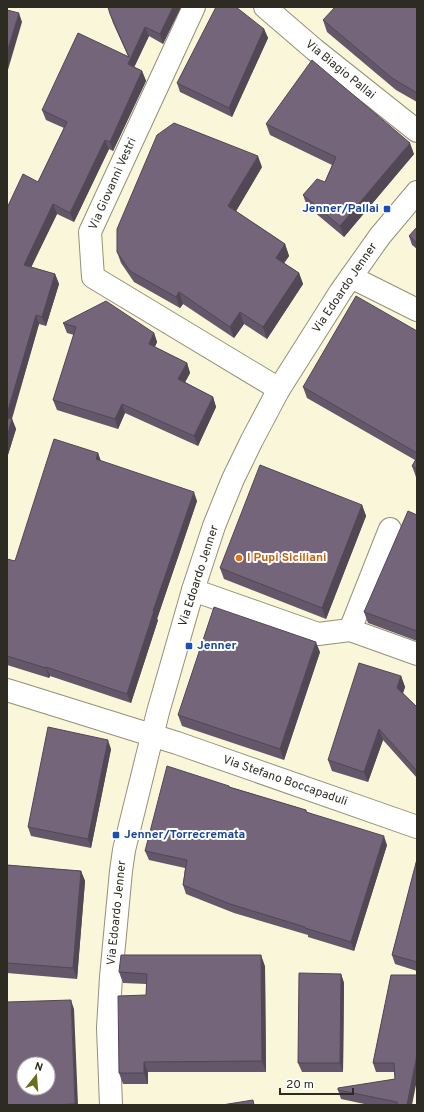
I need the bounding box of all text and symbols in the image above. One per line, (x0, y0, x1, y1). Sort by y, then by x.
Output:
street label: Via Biagio Pallai (302, 37, 378, 103)
street label: Via Giovanni Vestri (85, 135, 141, 233)
place label: Jenner/Pallai (302, 201, 379, 217)
marker: Jenner/Pallai (382, 204, 392, 214)
street label: Via Edoardo Jenner (309, 239, 381, 336)
street label: Via Edoardo Jenner (175, 523, 223, 629)
place label: I Pupi Siciliani (247, 550, 326, 566)
marker: I Pupi Siciliani (234, 553, 244, 563)
place label: Jenner (197, 638, 236, 654)
marker: Jenner (184, 641, 194, 651)
street label: Via Stefano Boccapaduli (220, 752, 350, 810)
place label: Jenner/Torrecremata (124, 827, 245, 843)
marker: Jenner/Torrecremata (111, 830, 121, 840)
street label: Via Edoardo Jenner (104, 859, 131, 966)
north arrow (16, 1056, 56, 1096)
text: N (33, 1060, 44, 1075)
scale bar (280, 1070, 353, 1096)
text: 20 m (286, 1077, 314, 1093)

